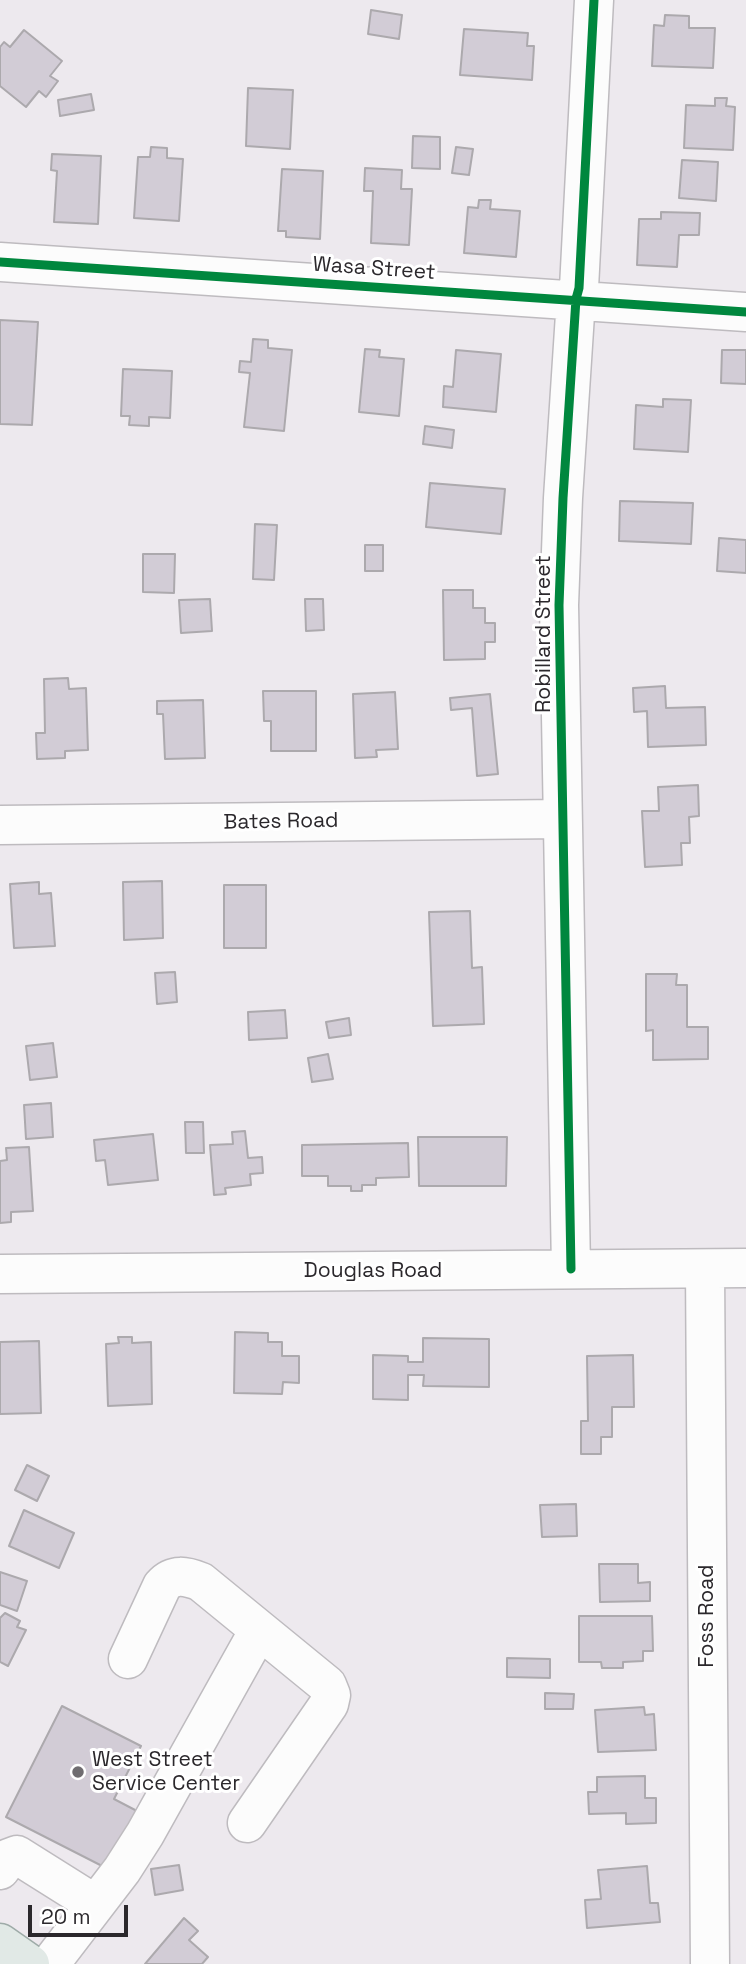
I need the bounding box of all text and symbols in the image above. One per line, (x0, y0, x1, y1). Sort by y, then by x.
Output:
street label: Wasa Street (312, 252, 436, 286)
street label: Robillard Street (531, 555, 557, 713)
street label: Bates Road (223, 808, 339, 836)
street label: Douglas Road (304, 1258, 442, 1284)
street label: Foss Road (694, 1564, 720, 1668)
place label: West Street Service Center (92, 1747, 240, 1797)
marker: West Street Service Center (70, 1764, 86, 1780)
scale bar (32, 1890, 131, 1934)
text: 20 m (41, 1903, 91, 1930)

